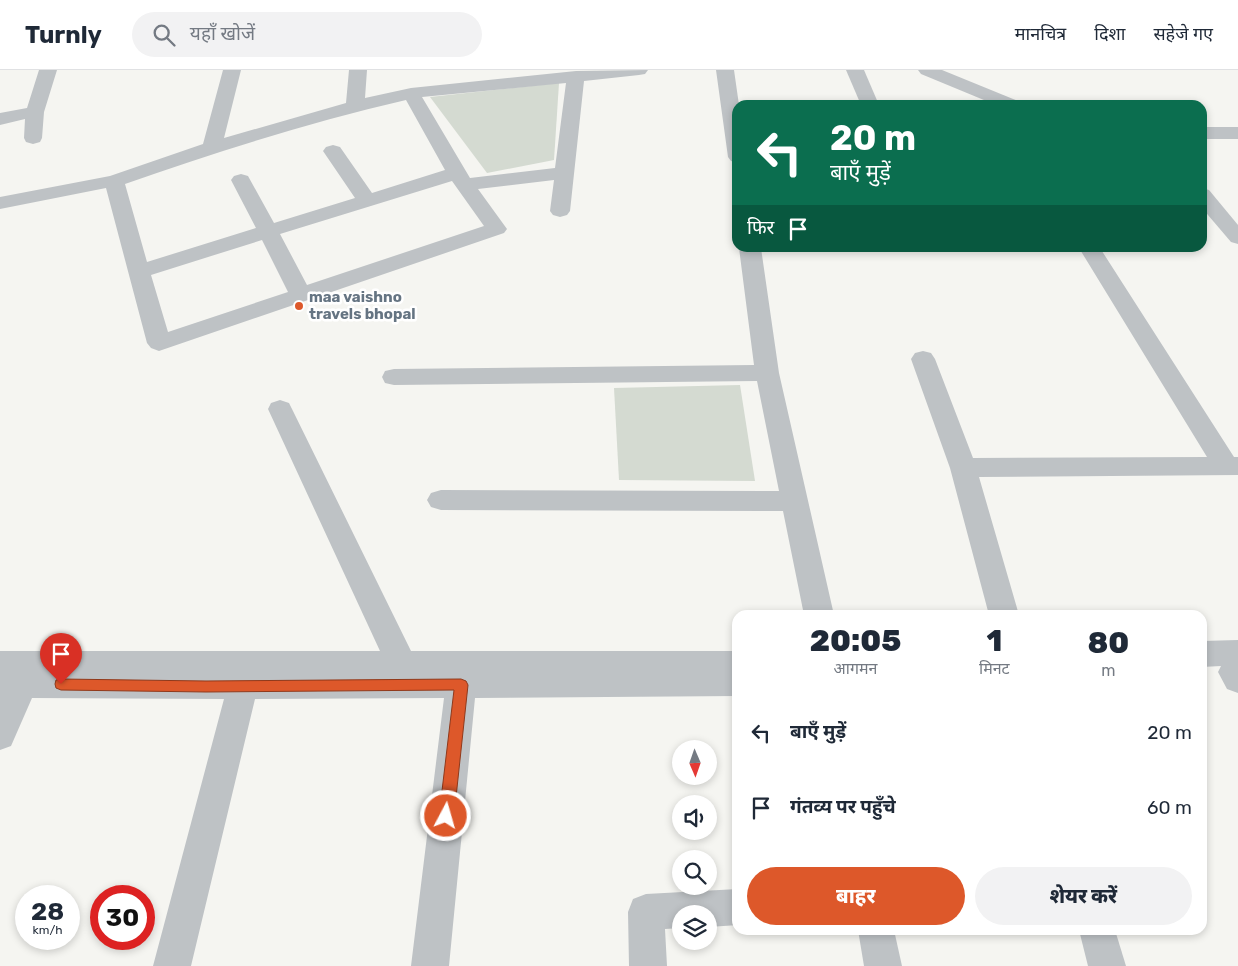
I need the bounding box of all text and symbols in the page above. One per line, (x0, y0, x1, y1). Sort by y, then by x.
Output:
search box (132, 12, 482, 57)
text: Turnly (25, 21, 102, 49)
icon: search (150, 21, 178, 49)
text: यहाँ खोजें (190, 22, 255, 45)
text: मानचित्र (1015, 23, 1066, 45)
text: दिशा (1094, 23, 1125, 45)
text: सहेजे गए (1153, 23, 1213, 45)
text: 20 m (830, 117, 916, 159)
icon: left (747, 120, 812, 185)
text: बाएँ मुड़ें (830, 159, 891, 186)
icon: arrive (784, 215, 812, 243)
text: फिर (747, 216, 774, 239)
place label: maa vaishno travels bhopal (309, 288, 416, 323)
marker: maa vaishno travels bhopal (293, 300, 305, 312)
text: 20:05 (810, 623, 901, 659)
text: 1 (986, 623, 1002, 659)
text: 80 (1087, 625, 1129, 661)
pin (40, 633, 82, 684)
icon: arrive (47, 640, 75, 668)
text: आगमन (834, 659, 877, 678)
text: मिनट (979, 659, 1010, 678)
text: m (1101, 661, 1115, 680)
icon: left (747, 719, 775, 747)
text: बाएँ मुड़ें (790, 720, 846, 743)
text: 20 m (1147, 721, 1192, 744)
north arrow (672, 740, 718, 785)
map controls (672, 740, 717, 950)
position arrow (419, 789, 471, 841)
icon: arrive (747, 794, 775, 822)
button: sound (672, 795, 717, 840)
text: गंतव्य पर पहुँचे (790, 795, 896, 818)
text: 60 m (1147, 796, 1192, 819)
button: search (672, 850, 717, 895)
button: बाहर (747, 867, 965, 925)
button: शेयर करें (975, 867, 1192, 925)
speed limit sign: 30 (90, 885, 155, 950)
text: 28 (31, 897, 64, 926)
button: layers (672, 905, 717, 950)
text: km/h (33, 923, 62, 937)

